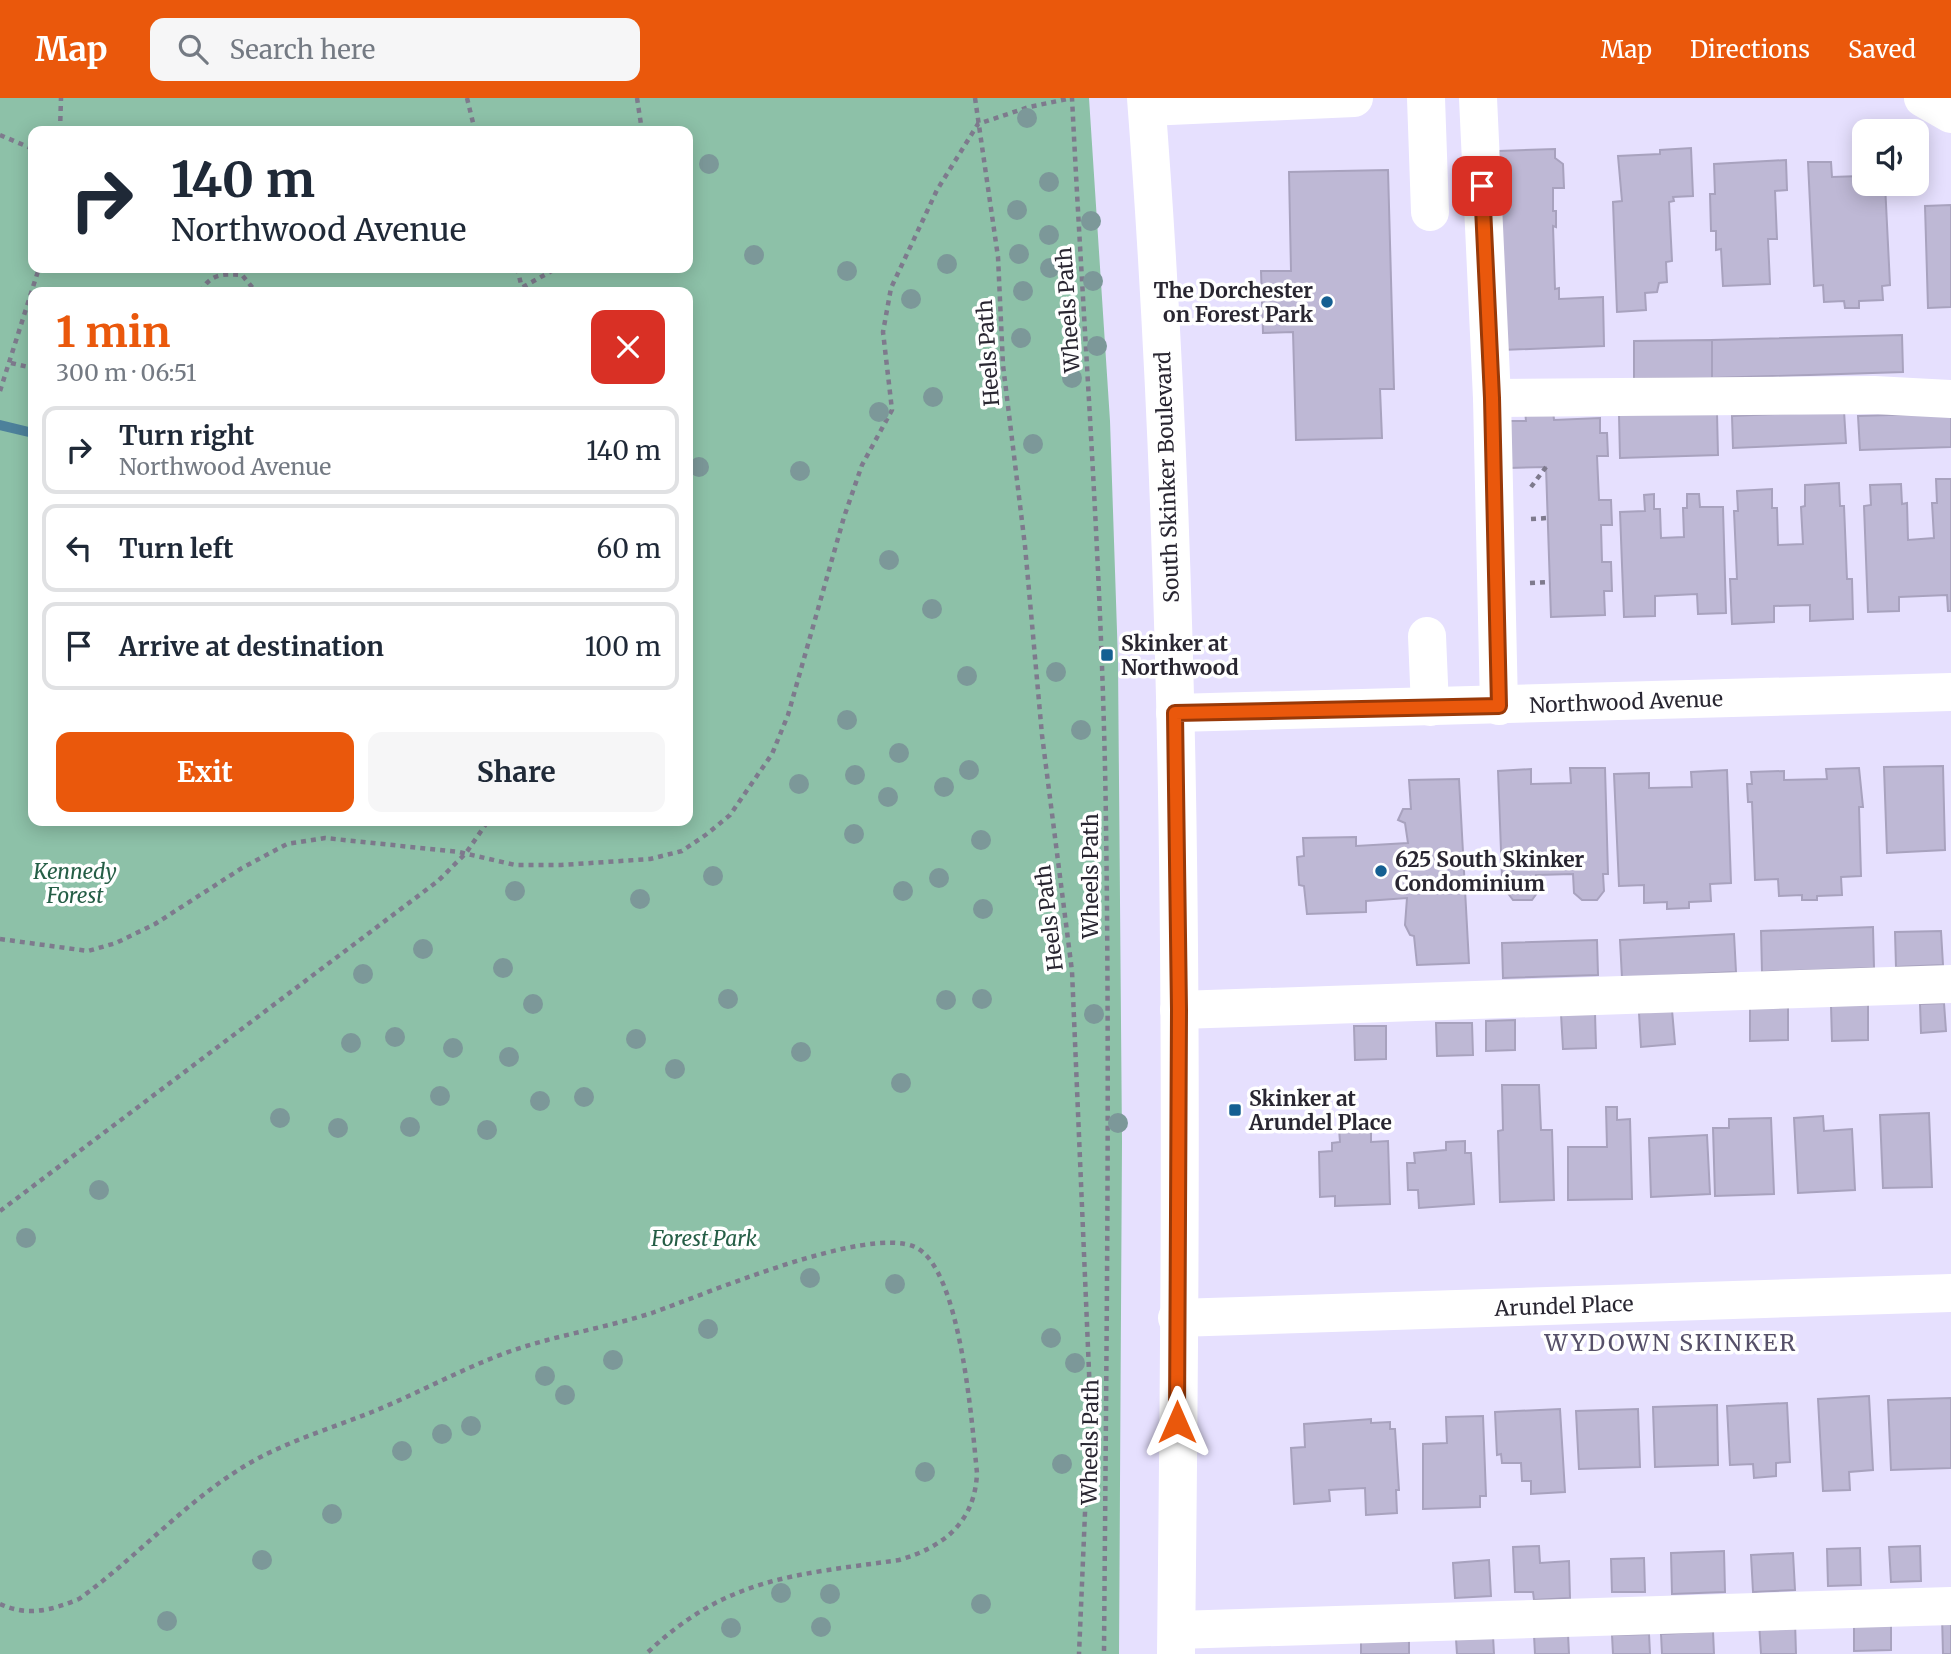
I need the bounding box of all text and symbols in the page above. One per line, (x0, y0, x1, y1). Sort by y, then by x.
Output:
search box (150, 18, 640, 81)
text: Map (35, 29, 108, 70)
icon: search (174, 30, 212, 68)
text: Search here (230, 33, 375, 66)
text: Map (1601, 34, 1652, 65)
text: Directions (1690, 34, 1810, 65)
text: Saved (1848, 34, 1916, 65)
map controls (1852, 119, 1929, 196)
button: sound (1852, 119, 1929, 196)
text: 140 m (171, 149, 315, 210)
icon: right (56, 154, 147, 245)
pin (1452, 156, 1512, 216)
icon: arrive (1463, 167, 1501, 205)
text: Northwood Avenue (171, 210, 466, 250)
street label: Wheels Path (1050, 246, 1086, 375)
place label: The Dorchester on Forest Park (1153, 277, 1313, 328)
marker: The Dorchester on Forest Park (1319, 294, 1335, 310)
street label: Heels Path (971, 299, 1005, 407)
text: 1 min (56, 306, 170, 358)
button: close (591, 310, 665, 384)
street label: South Skinker Boulevard (1149, 351, 1185, 603)
text: 300 m · 06:51 (56, 358, 196, 387)
text: Turn right (119, 419, 254, 452)
icon: right (60, 431, 98, 469)
text: 140 m (586, 434, 661, 467)
text: Northwood Avenue (119, 452, 331, 481)
icon: left (60, 529, 98, 567)
text: Turn left (119, 532, 233, 565)
text: 60 m (597, 532, 661, 565)
icon: arrive (60, 627, 98, 665)
text: Arrive at destination (119, 630, 384, 663)
text: 100 m (585, 630, 661, 663)
place label: Skinker at Northwood (1121, 630, 1239, 681)
marker: Skinker at Northwood (1099, 647, 1115, 663)
street label: Northwood Avenue (1529, 685, 1723, 719)
button: Exit (56, 732, 354, 812)
button: Share (368, 732, 665, 812)
street label: Wheels Path (1077, 813, 1104, 940)
place label: 625 South Skinker Condominium (1395, 846, 1585, 897)
park label: Kennedy Forest (32, 858, 117, 909)
street label: Heels Path (1029, 863, 1069, 973)
marker: 625 South Skinker Condominium (1373, 863, 1389, 879)
place label: Skinker at Arundel Place (1248, 1085, 1392, 1136)
marker: Skinker at Arundel Place (1227, 1102, 1243, 1118)
park label: Forest Park (650, 1225, 757, 1252)
street label: Arundel Place (1493, 1290, 1634, 1322)
district label: WYDOWN SKINKER (1544, 1328, 1797, 1357)
street label: Wheels Path (1075, 1379, 1105, 1506)
position arrow (1140, 1385, 1214, 1459)

